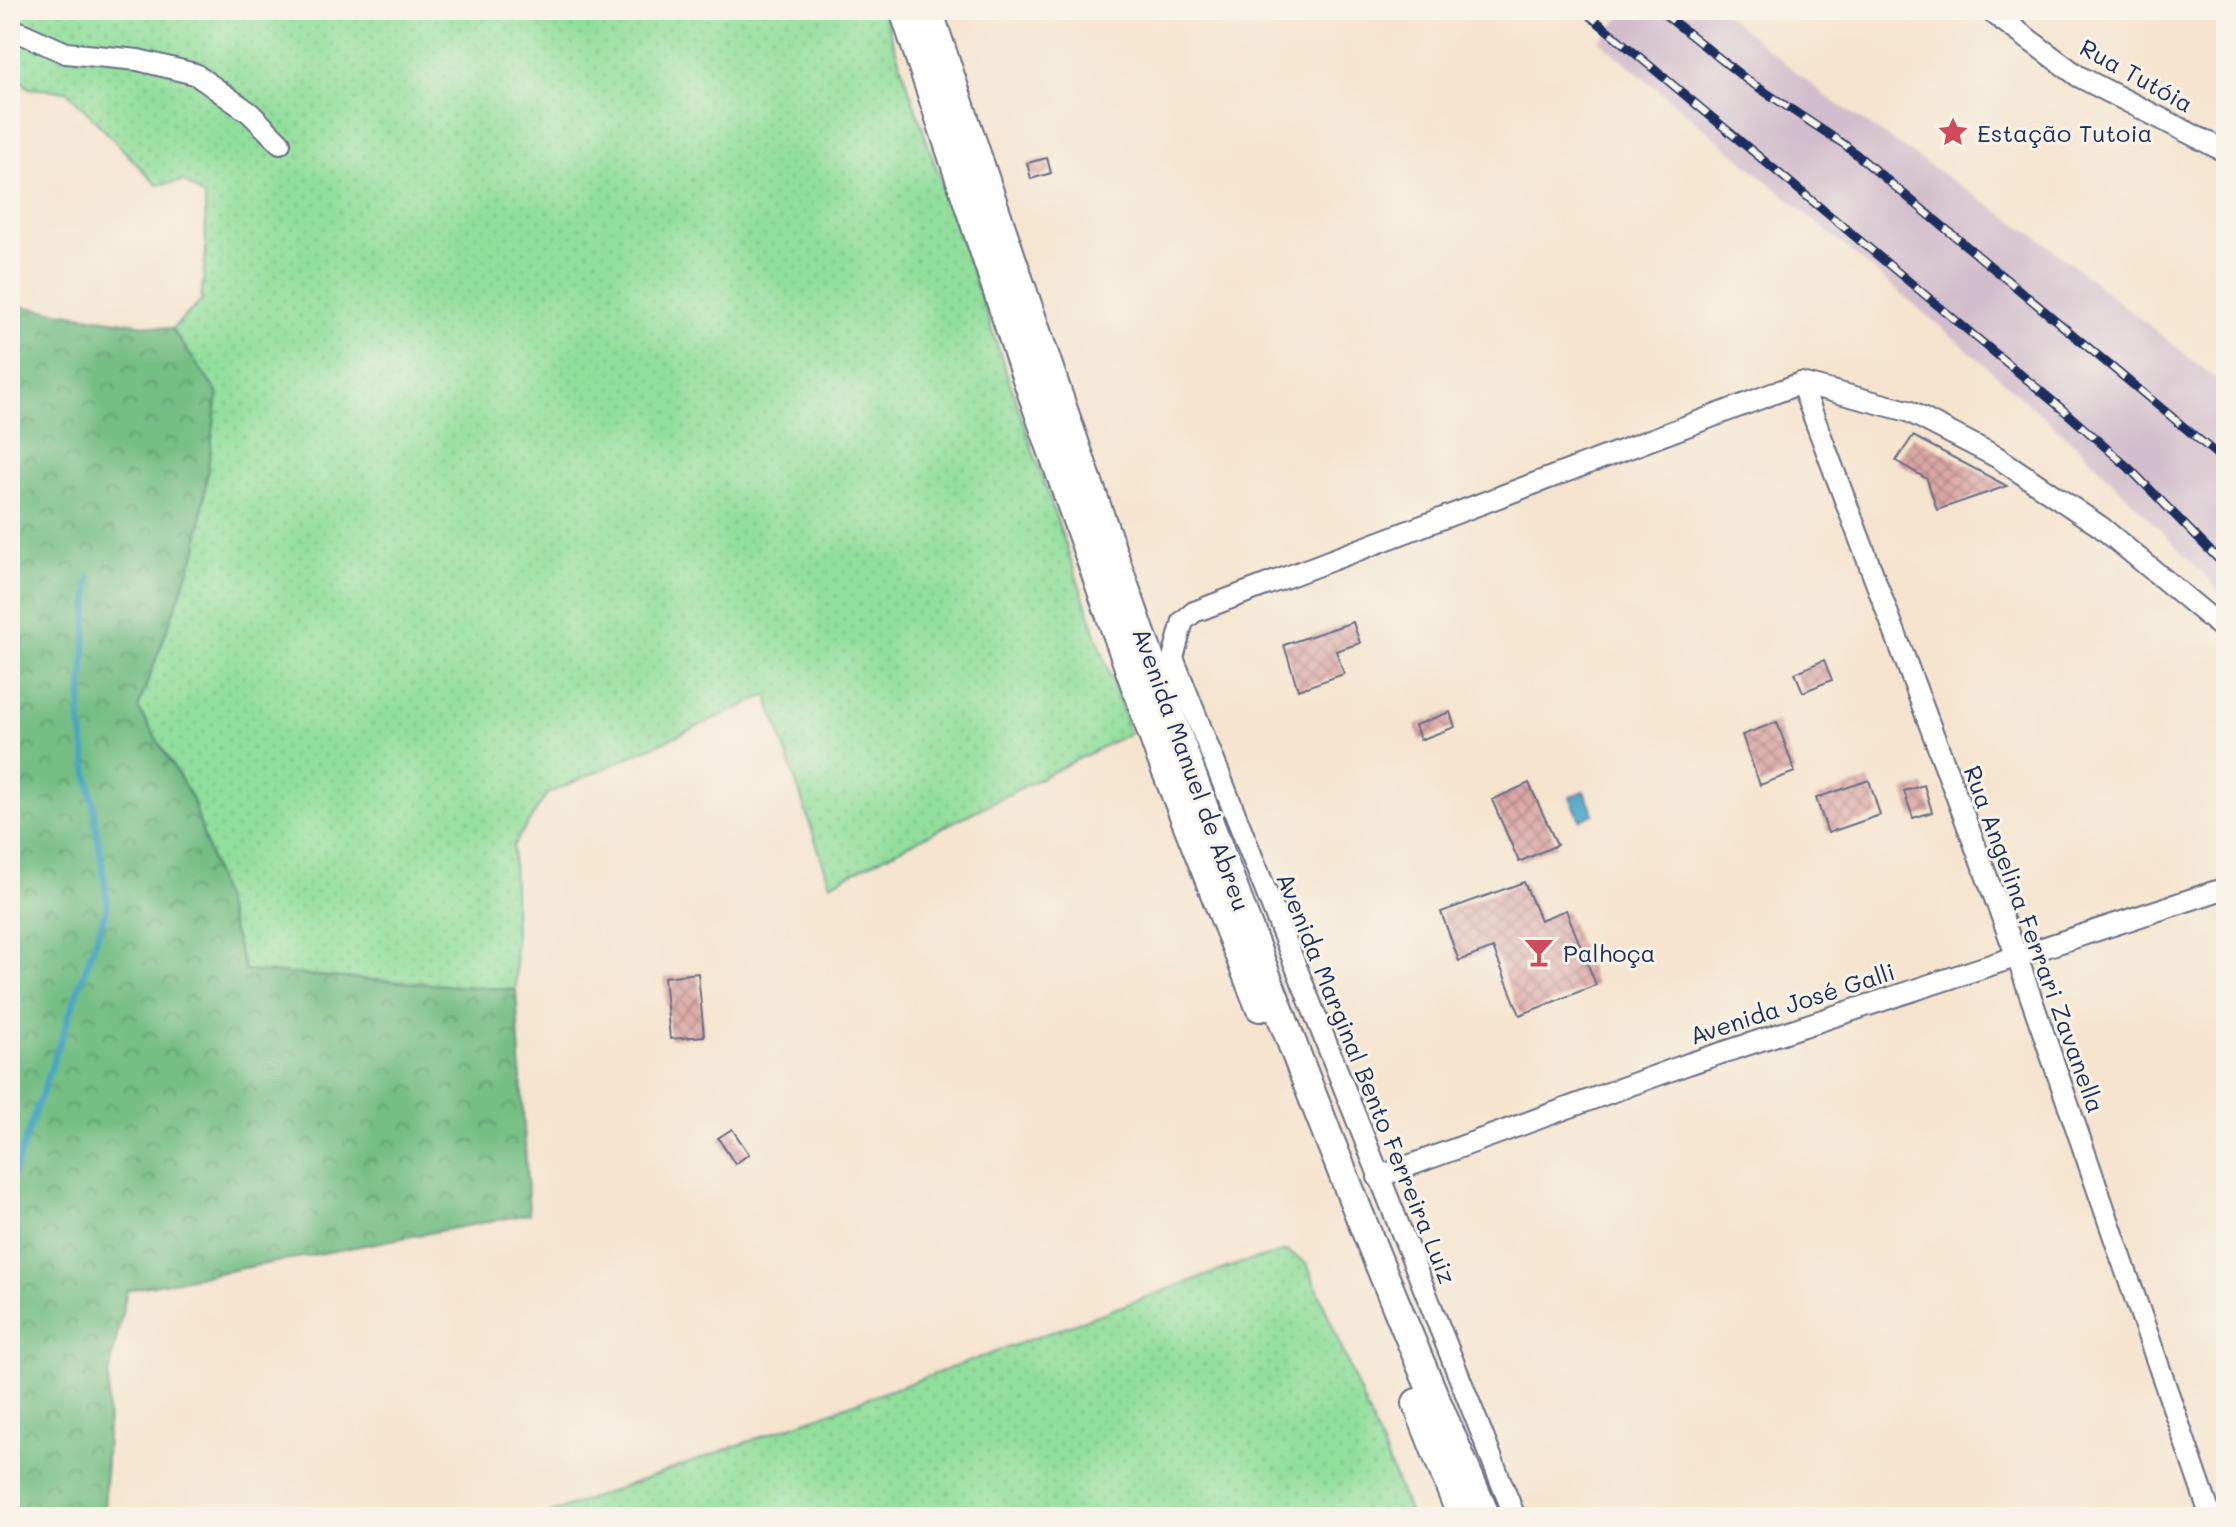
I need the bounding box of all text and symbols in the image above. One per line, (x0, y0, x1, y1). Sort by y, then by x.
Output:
street label: Rua Tutóia (2075, 31, 2199, 119)
place icon: Estação Tutoia (1936, 115, 1970, 149)
place label: Estação Tutoia (1977, 117, 2153, 148)
street label: Avenida Manuel de Abreu (1126, 623, 1258, 915)
street label: Rua Angelina Ferrari Zavanella (1958, 761, 2112, 1117)
street label: Avenida Marginal Bento Ferreira Luiz (1270, 868, 1464, 1288)
bar icon: Palhoça (1522, 935, 1556, 969)
place label: Palhoça (1563, 937, 1655, 968)
street label: Avenida José Galli (1685, 955, 1899, 1051)

